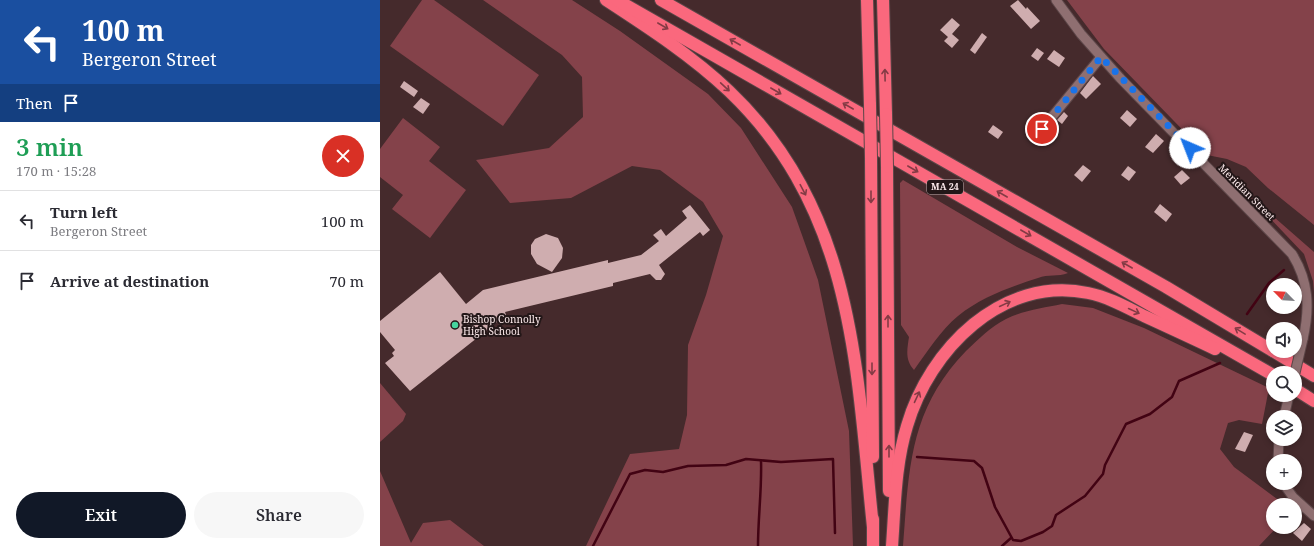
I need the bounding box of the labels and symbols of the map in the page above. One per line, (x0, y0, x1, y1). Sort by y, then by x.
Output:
one-way arrow (657, 23, 669, 31)
one-way arrow (729, 38, 741, 45)
one-way arrow (882, 69, 889, 82)
one-way arrow (720, 82, 730, 92)
one-way arrow (770, 87, 782, 95)
one-way arrow (842, 102, 854, 110)
pin (1025, 112, 1059, 146)
position arrow (1169, 127, 1211, 169)
street label: Meridian Street (1216, 161, 1279, 224)
one-way arrow (907, 165, 919, 173)
road number: MA 24 (927, 180, 963, 194)
one-way arrow (800, 184, 807, 196)
one-way arrow (867, 190, 875, 203)
one-way arrow (996, 190, 1008, 198)
one-way arrow (1020, 230, 1032, 238)
one-way arrow (1121, 261, 1133, 269)
north arrow (1266, 278, 1302, 314)
one-way arrow (998, 300, 1010, 308)
one-way arrow (1128, 308, 1140, 315)
place label: Bishop Connolly High School (463, 312, 541, 338)
one-way arrow (884, 315, 892, 328)
marker: Bishop Connolly High School (450, 320, 460, 330)
one-way arrow (1234, 326, 1246, 334)
one-way arrow (868, 362, 876, 375)
one-way arrow (914, 392, 921, 404)
one-way arrow (885, 445, 893, 458)

